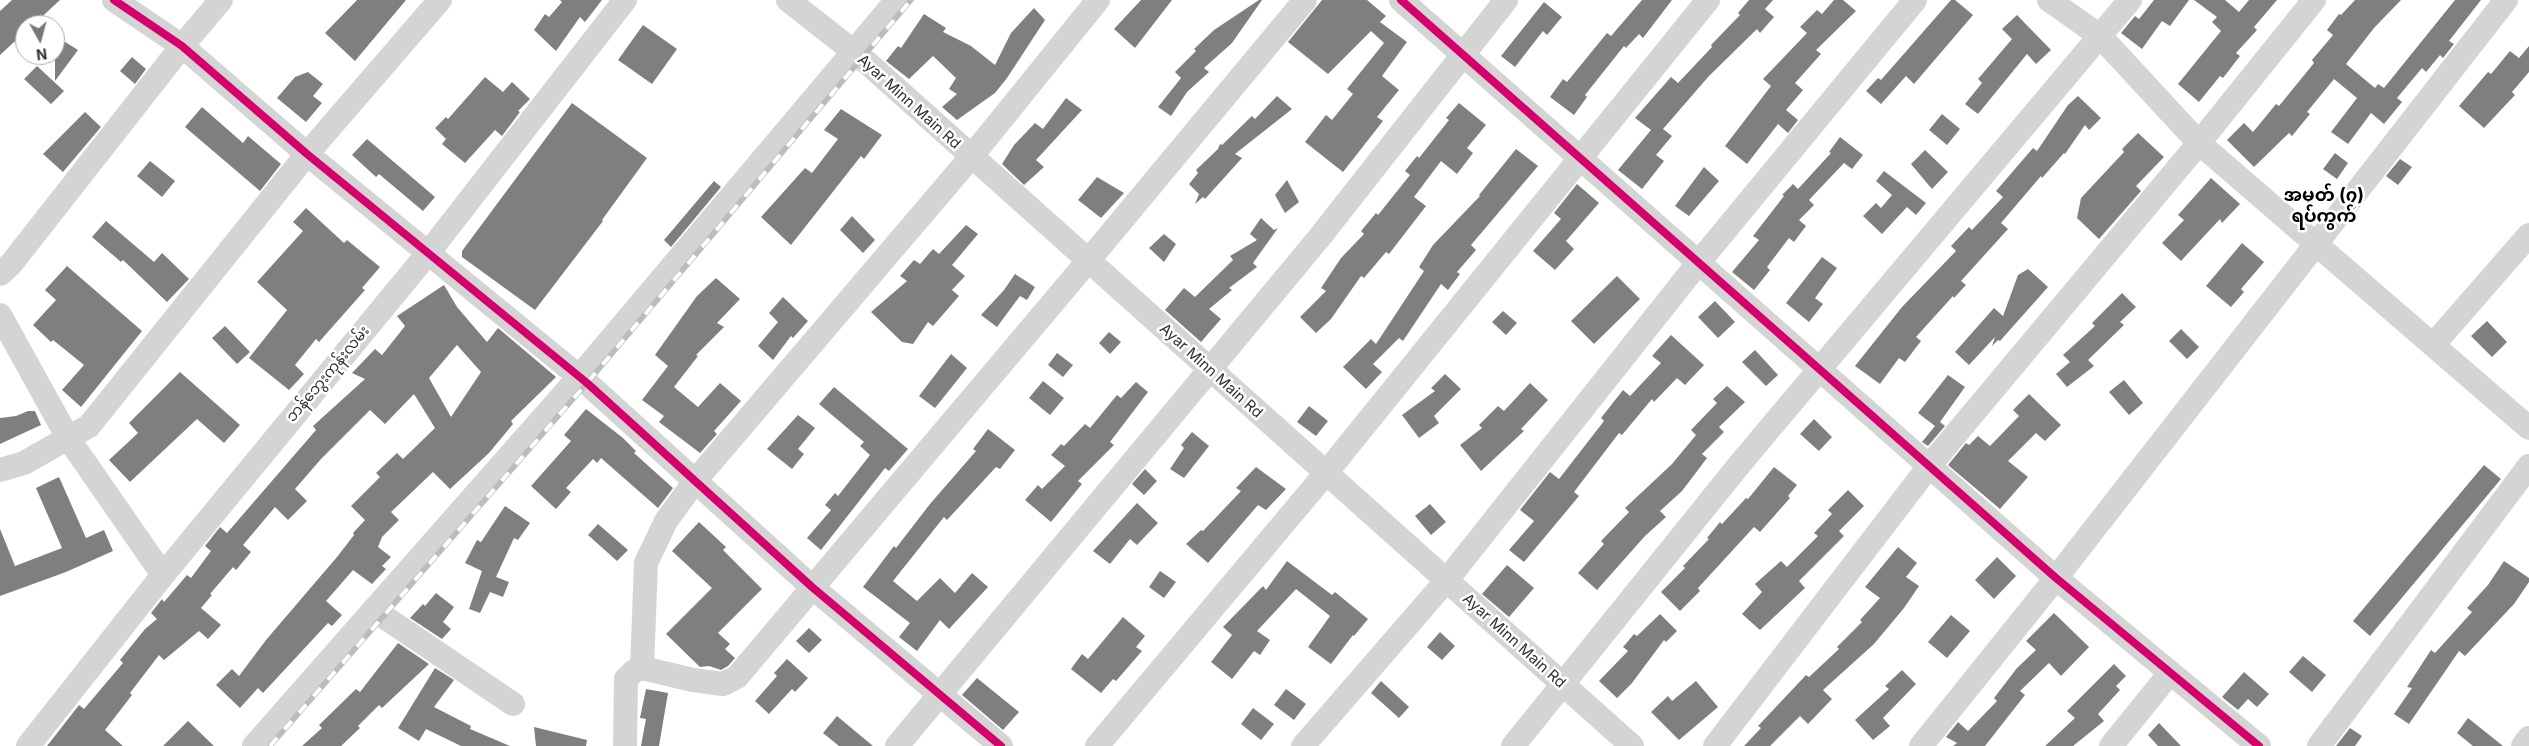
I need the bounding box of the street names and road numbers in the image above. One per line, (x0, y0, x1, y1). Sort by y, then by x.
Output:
street label: Ayar Minn Main Rd (854, 51, 964, 153)
street label: Ayar Minn Main Rd (1156, 320, 1266, 422)
street label: ဘန်ဘွေးကုန်းလမ်း (283, 322, 373, 426)
street label: Ayar Minn Main Rd (1459, 590, 1569, 692)

